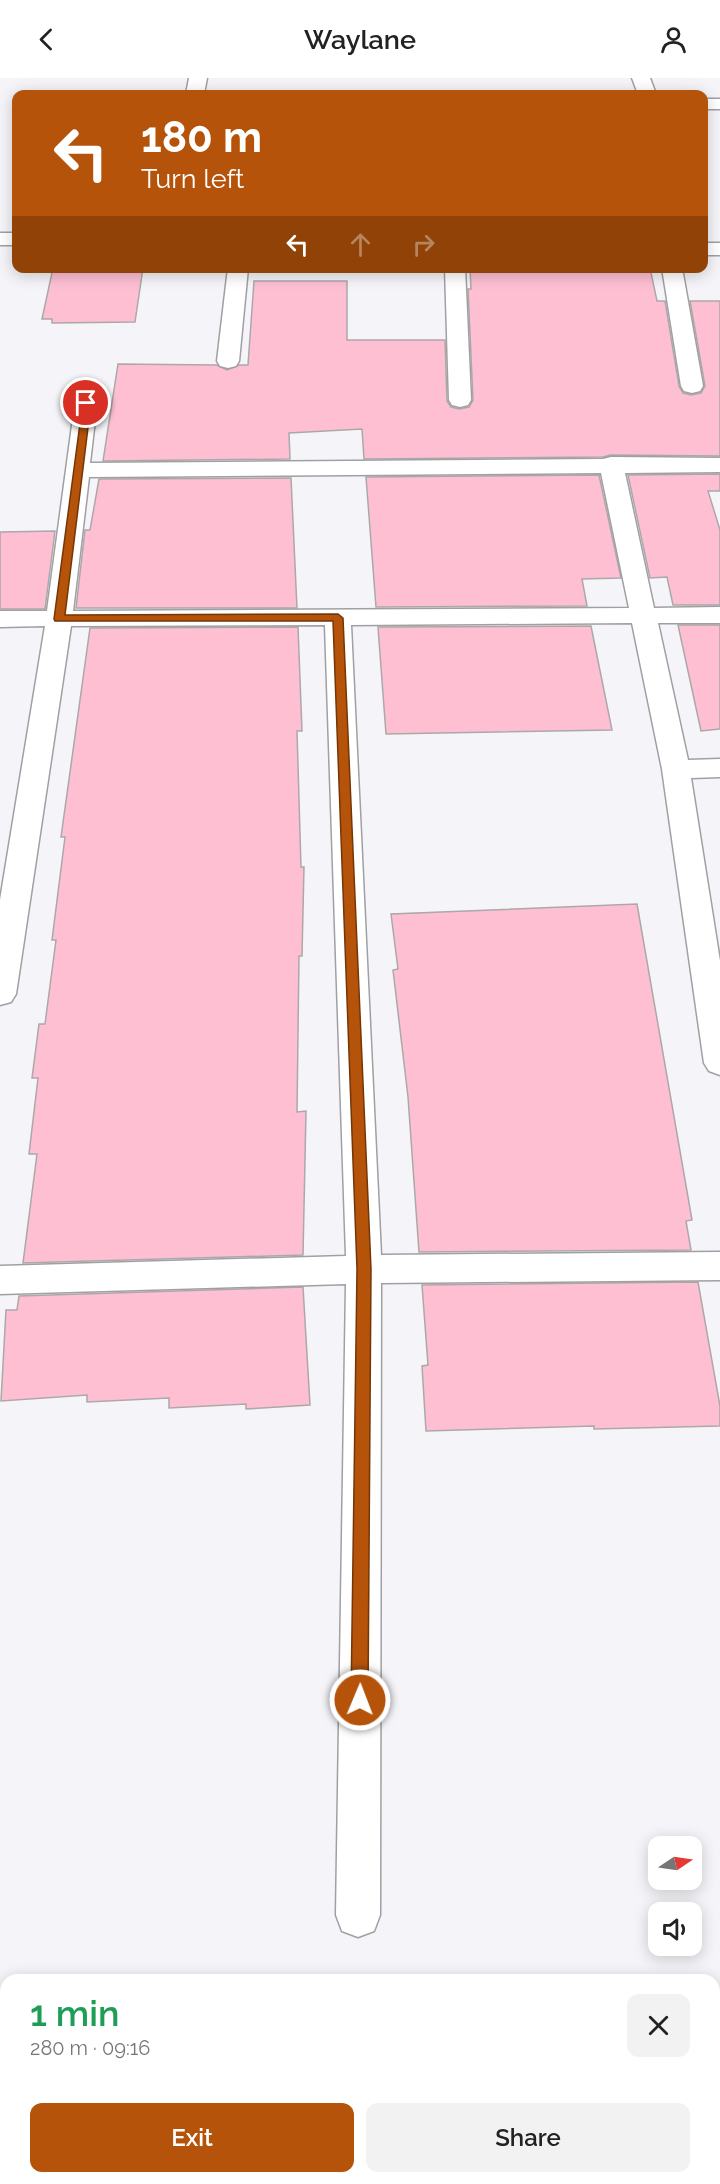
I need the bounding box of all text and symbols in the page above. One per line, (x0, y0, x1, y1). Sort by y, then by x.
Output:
icon: back (30, 23, 63, 56)
icon: person (657, 23, 690, 56)
text: Waylane (304, 24, 416, 55)
text: 180 m (141, 113, 262, 162)
icon: left (42, 114, 120, 192)
text: Turn left (141, 163, 244, 194)
icon: left (281, 228, 314, 261)
icon: ahead (344, 228, 377, 261)
icon: right (407, 228, 440, 261)
pin (60, 377, 111, 428)
icon: arrive (69, 386, 102, 419)
position arrow (328, 1668, 392, 1732)
north arrow (648, 1836, 702, 1890)
map controls (648, 1836, 702, 1956)
button: sound (648, 1902, 702, 1956)
text: 1 min (30, 1992, 119, 2034)
button: close (627, 1994, 690, 2057)
text: 280 m · 09:16 (30, 2036, 150, 2060)
button: Exit (30, 2103, 354, 2172)
button: Share (366, 2103, 690, 2172)

